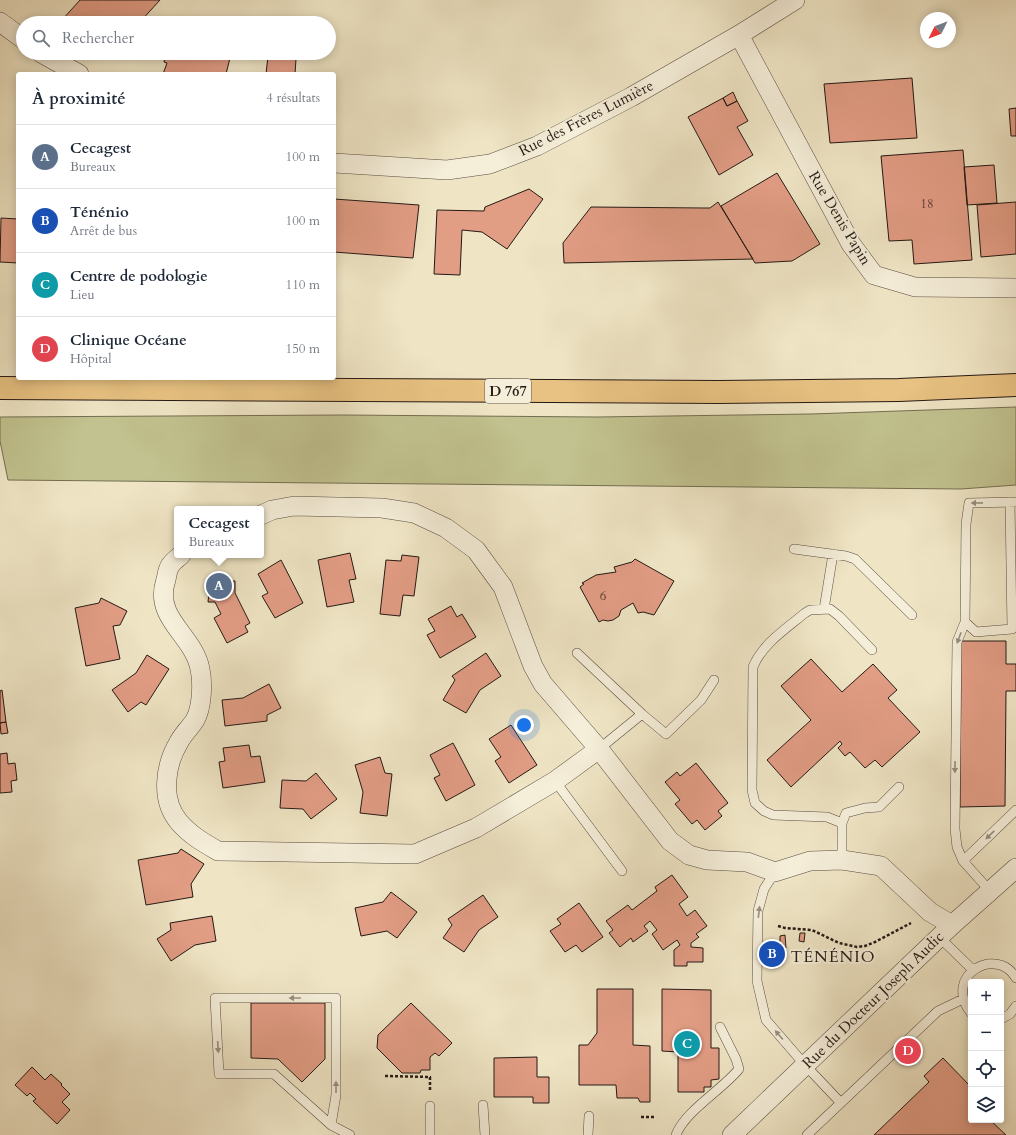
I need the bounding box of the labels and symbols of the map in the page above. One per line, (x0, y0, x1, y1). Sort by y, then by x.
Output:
north arrow (920, 12, 956, 48)
street label: Rue des Frères Lumière (515, 75, 657, 161)
street label: Rue Denis Papin (804, 167, 876, 269)
house number: 18 (920, 195, 934, 213)
road number: D 767 (485, 379, 531, 403)
one-way arrow (970, 500, 983, 506)
pin: A (206, 571, 232, 601)
house number: 6 (600, 587, 607, 605)
one-way arrow (956, 632, 962, 644)
your location (514, 715, 534, 735)
one-way arrow (952, 761, 958, 774)
one-way arrow (985, 831, 995, 840)
one-way arrow (756, 906, 762, 918)
street label: Rue du Docteur Joseph Audic (799, 928, 947, 1072)
pin: B (759, 939, 785, 969)
district label: TÉNÉNIO (790, 946, 876, 968)
one-way arrow (288, 995, 301, 1001)
pin: C (674, 1029, 700, 1059)
one-way arrow (775, 1030, 784, 1041)
pin: D (895, 1036, 921, 1066)
one-way arrow (214, 1041, 221, 1054)
one-way arrow (333, 1080, 339, 1093)

